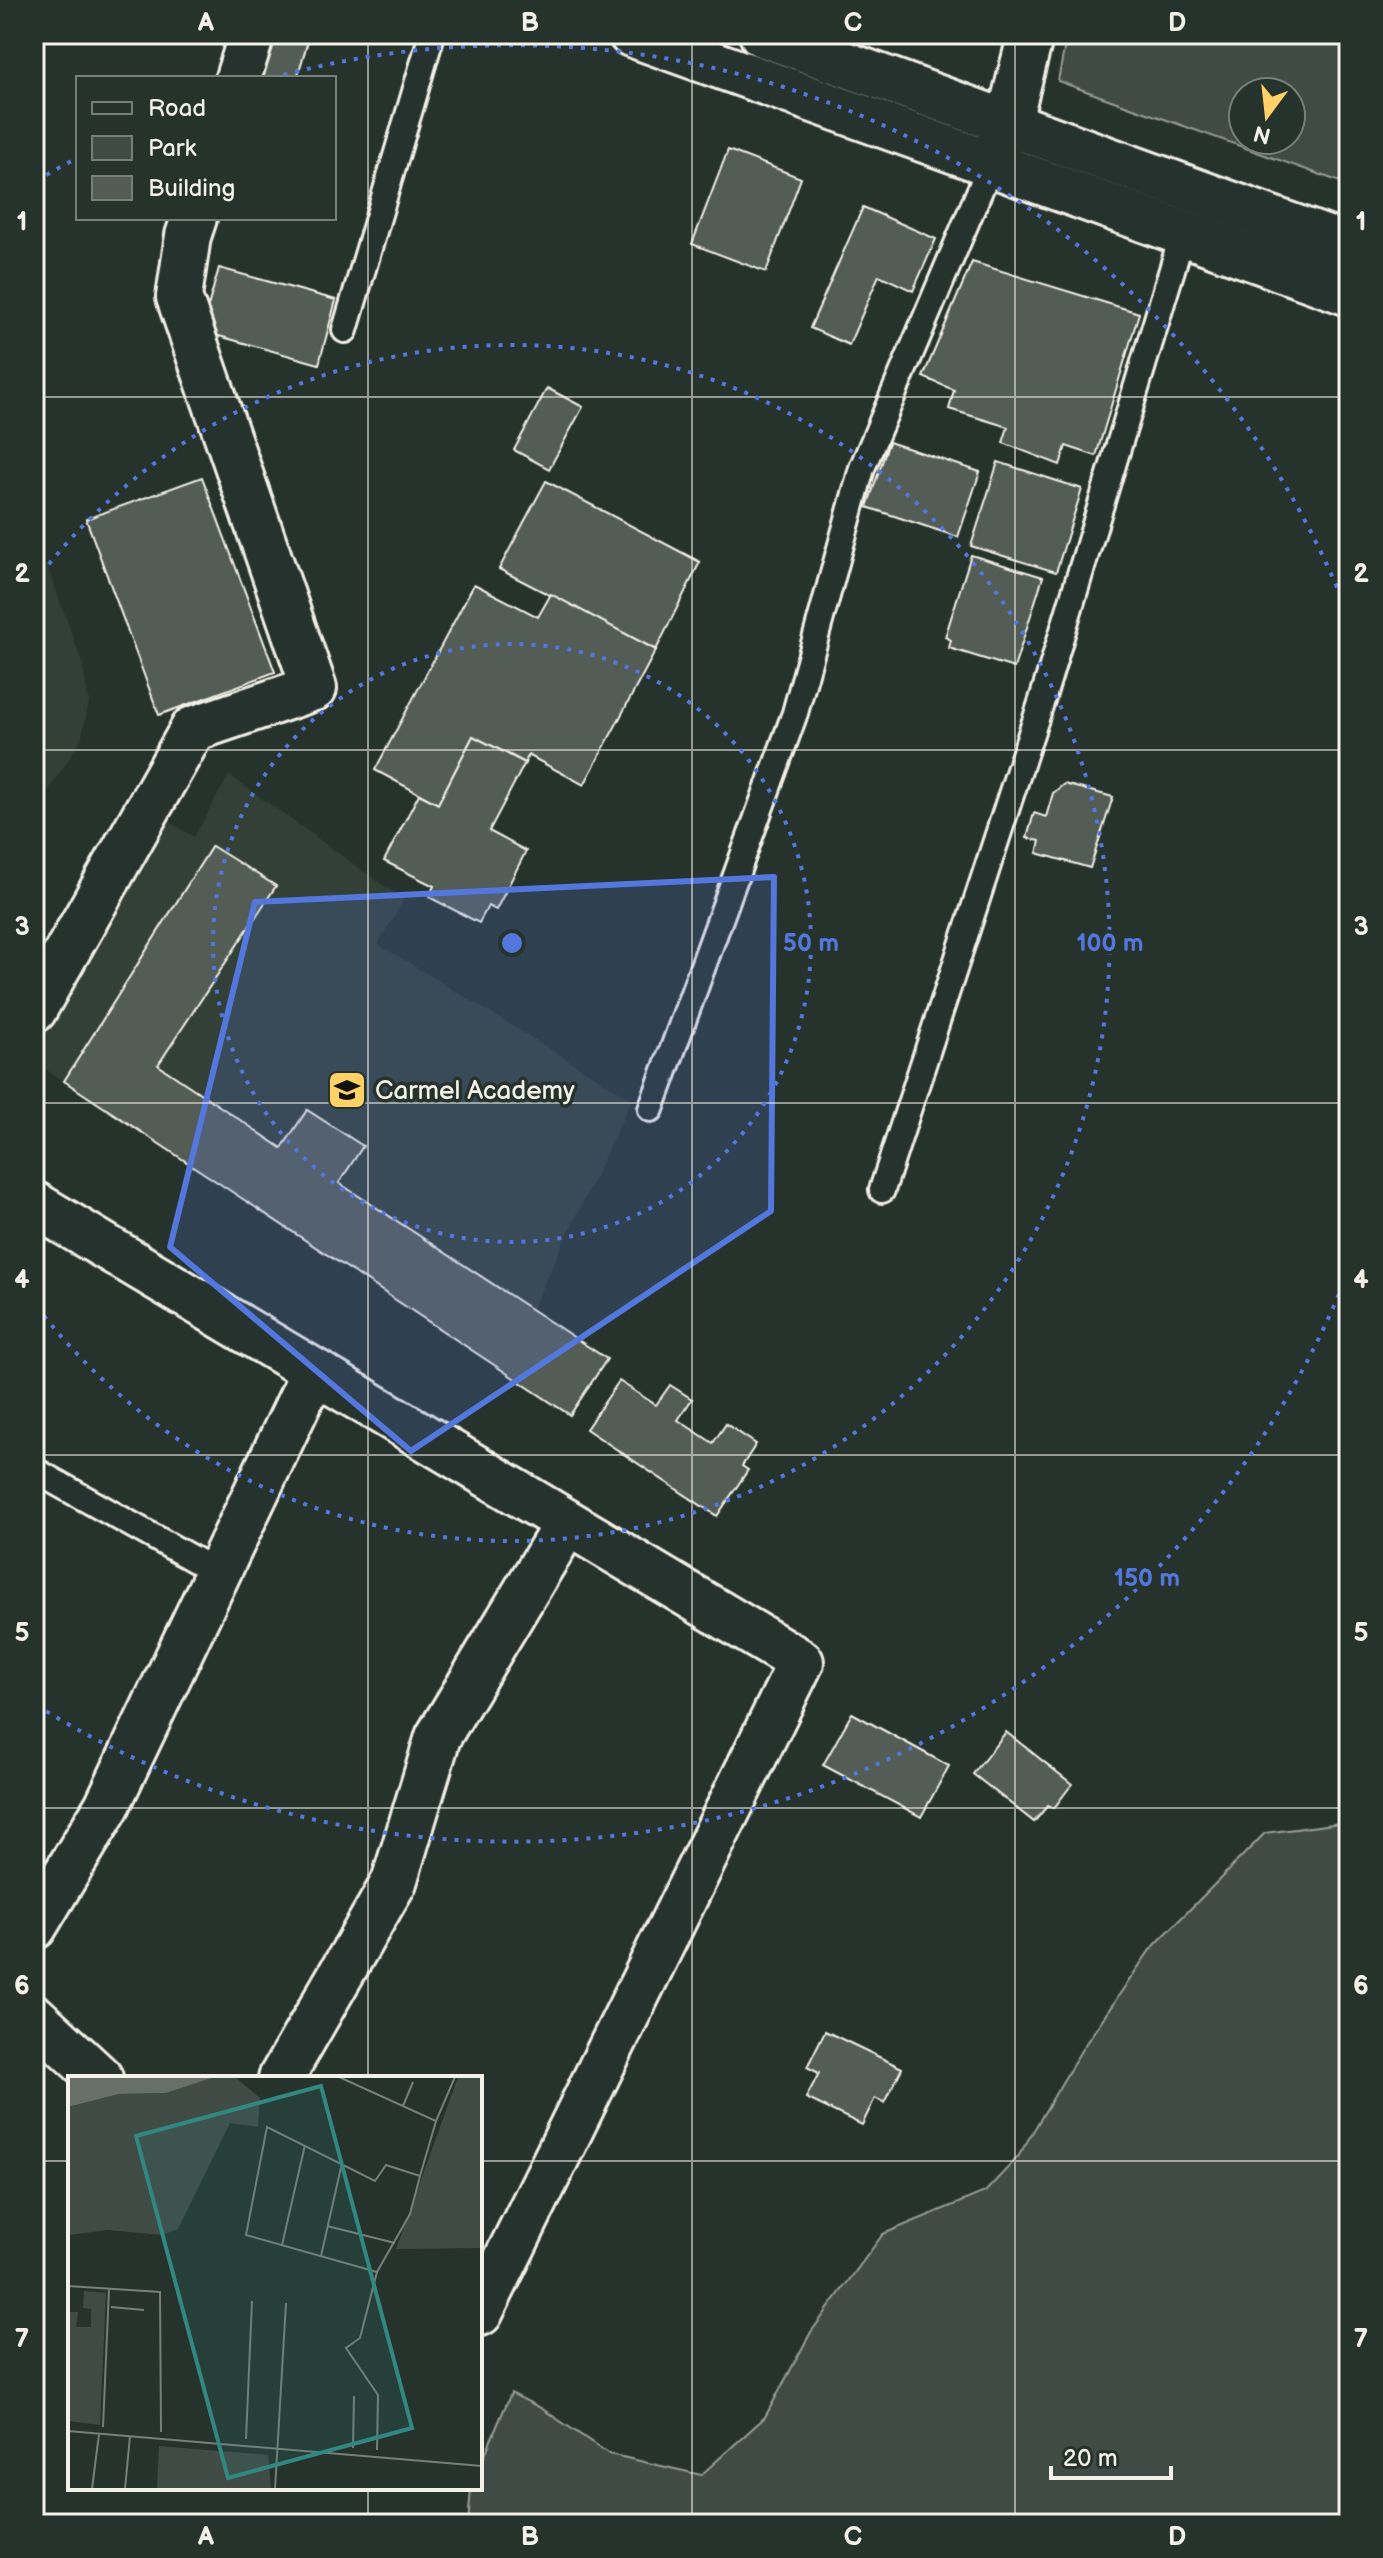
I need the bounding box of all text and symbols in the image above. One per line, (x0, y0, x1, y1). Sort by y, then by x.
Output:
text: A (197, 8, 214, 39)
text: B (521, 8, 539, 39)
text: C (844, 8, 862, 39)
text: D (1168, 8, 1186, 39)
legend (76, 76, 336, 220)
north arrow (1227, 76, 1307, 156)
text: Road (148, 94, 206, 123)
text: N (1251, 119, 1274, 149)
text: Park (148, 134, 196, 163)
text: Building (148, 174, 235, 203)
text: 1 (17, 207, 27, 238)
text: 1 (1356, 207, 1366, 238)
text: 2 (14, 559, 30, 590)
text: 2 (1353, 559, 1369, 590)
text: 3 (14, 912, 30, 943)
text: 3 (1353, 912, 1369, 943)
centre of rings (498, 929, 526, 957)
text: 50 m (783, 929, 839, 958)
text: 100 m (1077, 929, 1143, 958)
school or university icon: Carmel Academy (326, 1069, 368, 1111)
place label: Carmel Academy (375, 1076, 575, 1107)
text: 4 (14, 1265, 30, 1296)
text: 4 (1353, 1265, 1369, 1296)
text: 150 m (1114, 1564, 1180, 1593)
text: 5 (14, 1618, 30, 1649)
text: 5 (1353, 1618, 1369, 1649)
text: 6 (14, 1971, 30, 2002)
text: 6 (1353, 1971, 1369, 2002)
inset map (68, 2076, 482, 2490)
text: 7 (15, 2324, 29, 2355)
text: 7 (1354, 2324, 1368, 2355)
scale bar (1051, 2430, 1171, 2480)
text: 20 m (1063, 2444, 1118, 2473)
text: A (197, 2522, 214, 2553)
text: B (521, 2522, 539, 2553)
text: C (844, 2522, 862, 2553)
text: D (1168, 2522, 1186, 2553)

